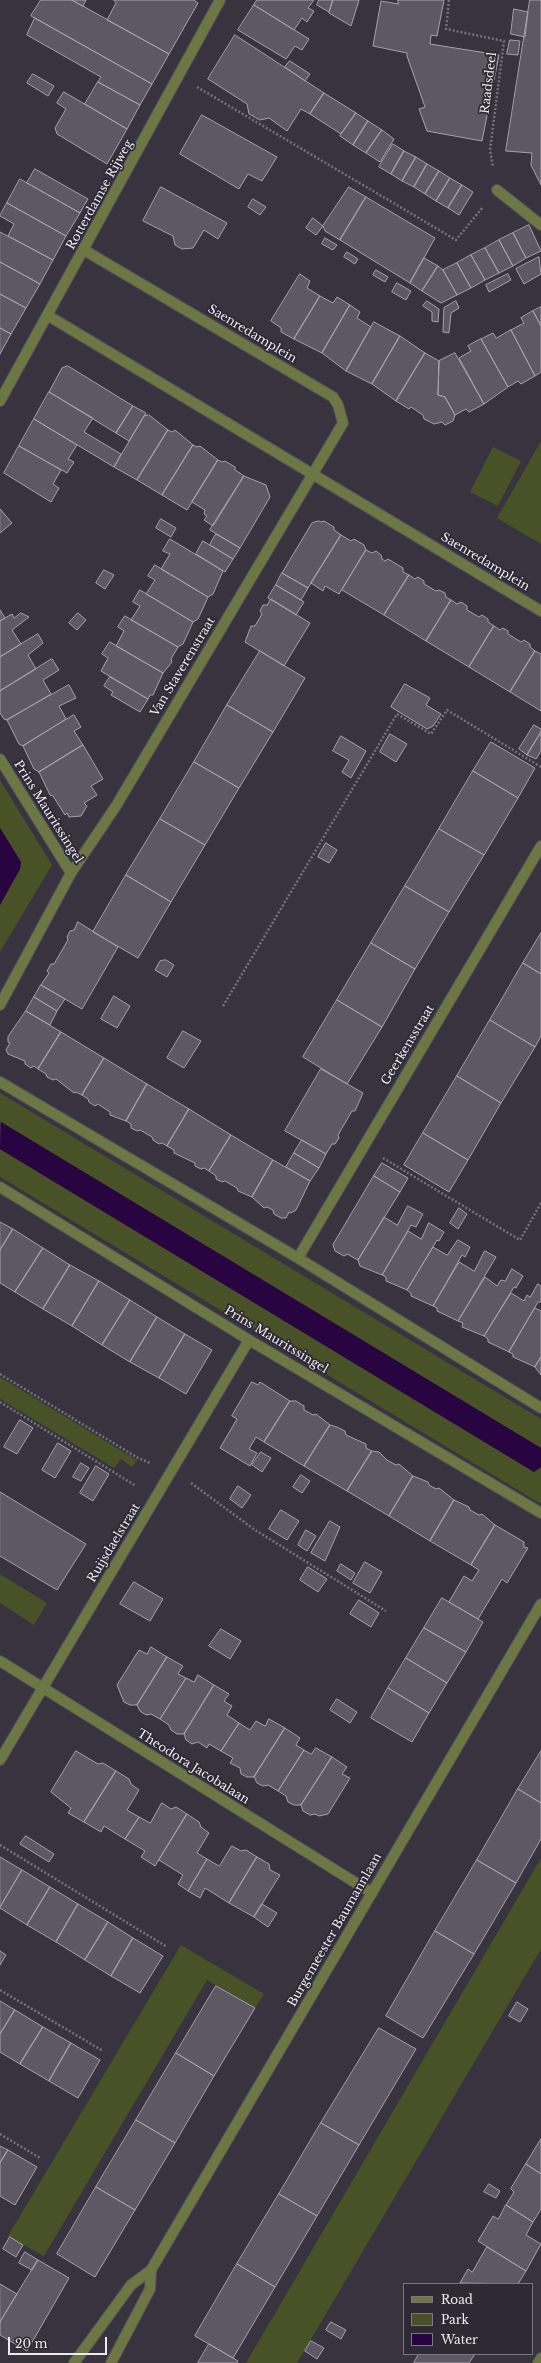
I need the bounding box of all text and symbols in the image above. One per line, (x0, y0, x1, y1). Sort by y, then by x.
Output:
street label: Raadsdeel (478, 51, 500, 115)
street label: Rotterdamse Rijweg (64, 138, 136, 252)
street label: Saenredamplein (205, 302, 299, 366)
street label: Saenredamplein (438, 530, 532, 594)
street label: Van Staverenstraat (148, 615, 218, 719)
street label: Prins Mauritssingel (10, 758, 86, 866)
street label: Geerkensstraat (378, 1002, 438, 1088)
street label: Prins Mauritssingel (222, 1303, 330, 1377)
street label: Ruijsdaelstraat (85, 1501, 143, 1585)
street label: Theodora Jacobalaan (134, 1727, 252, 1807)
street label: Burgemeester Baumannlaan (285, 1851, 385, 2009)
legend (403, 2283, 533, 2355)
text: Road (441, 2292, 473, 2307)
text: Park (441, 2312, 469, 2327)
scale bar (10, 2329, 109, 2355)
text: Water (441, 2332, 478, 2347)
text: 20 m (15, 2336, 47, 2351)

